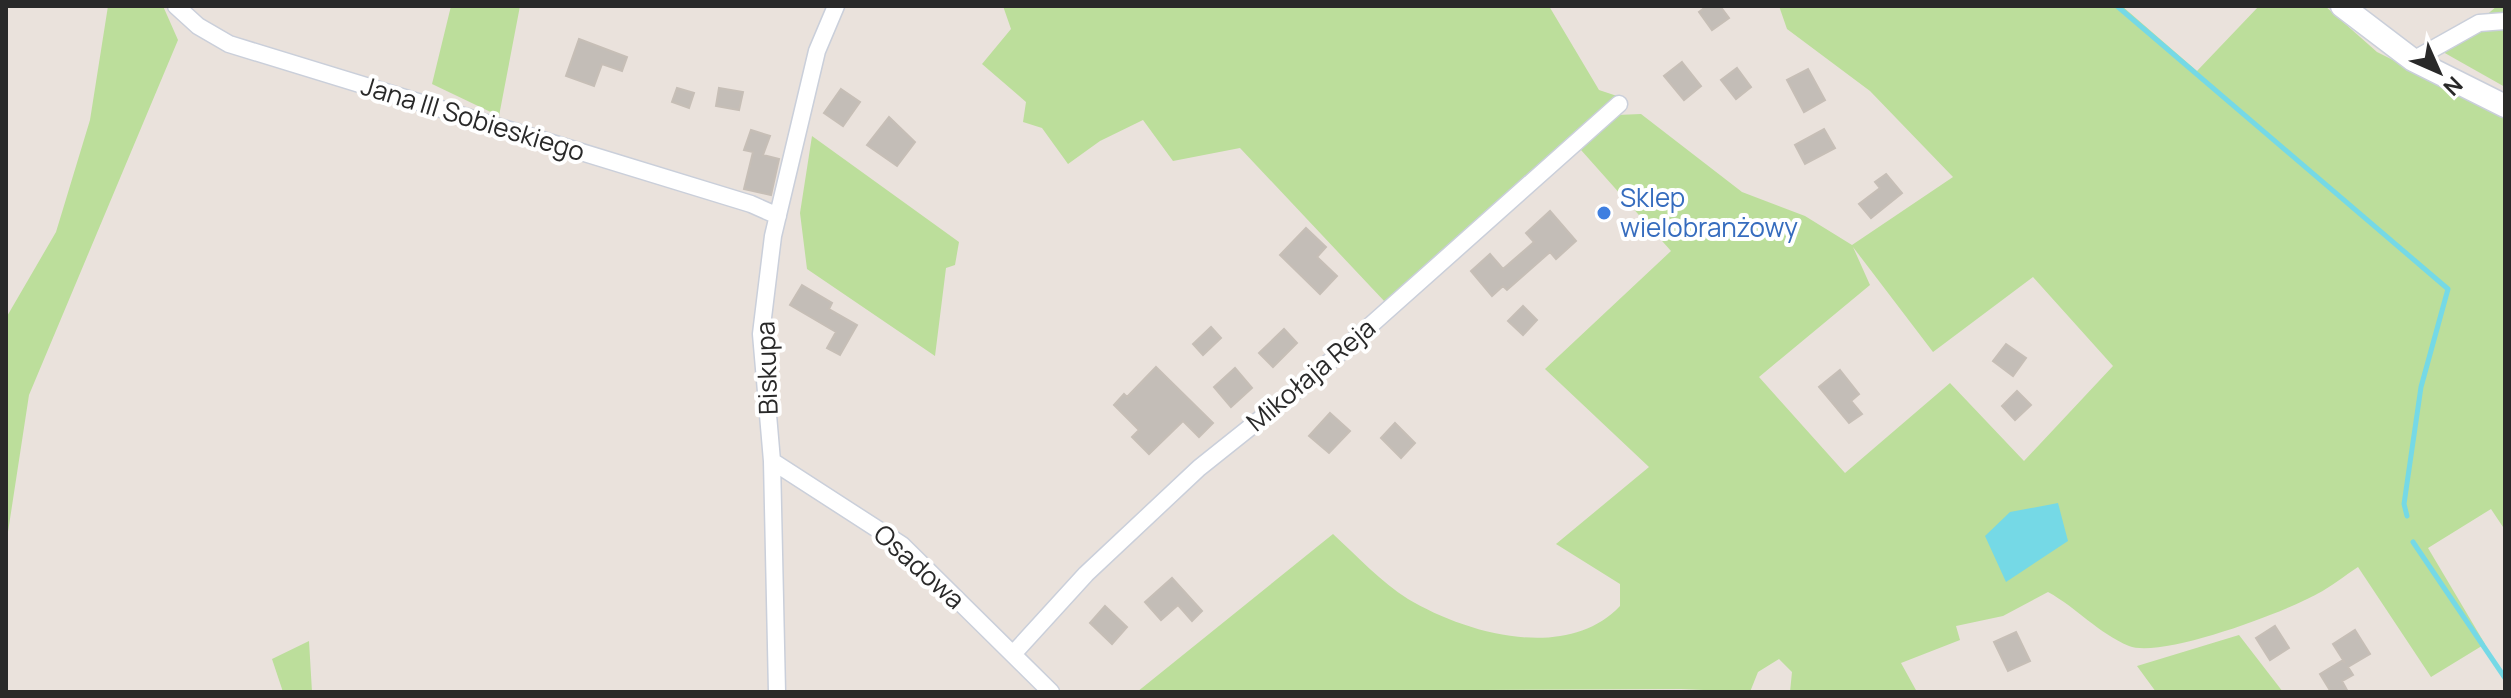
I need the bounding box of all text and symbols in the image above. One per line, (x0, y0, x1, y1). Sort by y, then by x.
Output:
north arrow (2399, 32, 2479, 112)
street label: Jana III Sobieskiego (357, 67, 589, 169)
text: N (2437, 70, 2469, 102)
place label: Sklep wielobranżowy (1620, 179, 1798, 245)
marker: Sklep wielobranżowy (1595, 204, 1613, 222)
street label: Mikołaja Reja (1238, 310, 1383, 439)
street label: Biskupa (746, 321, 786, 416)
street label: Osadowa (866, 516, 973, 617)

